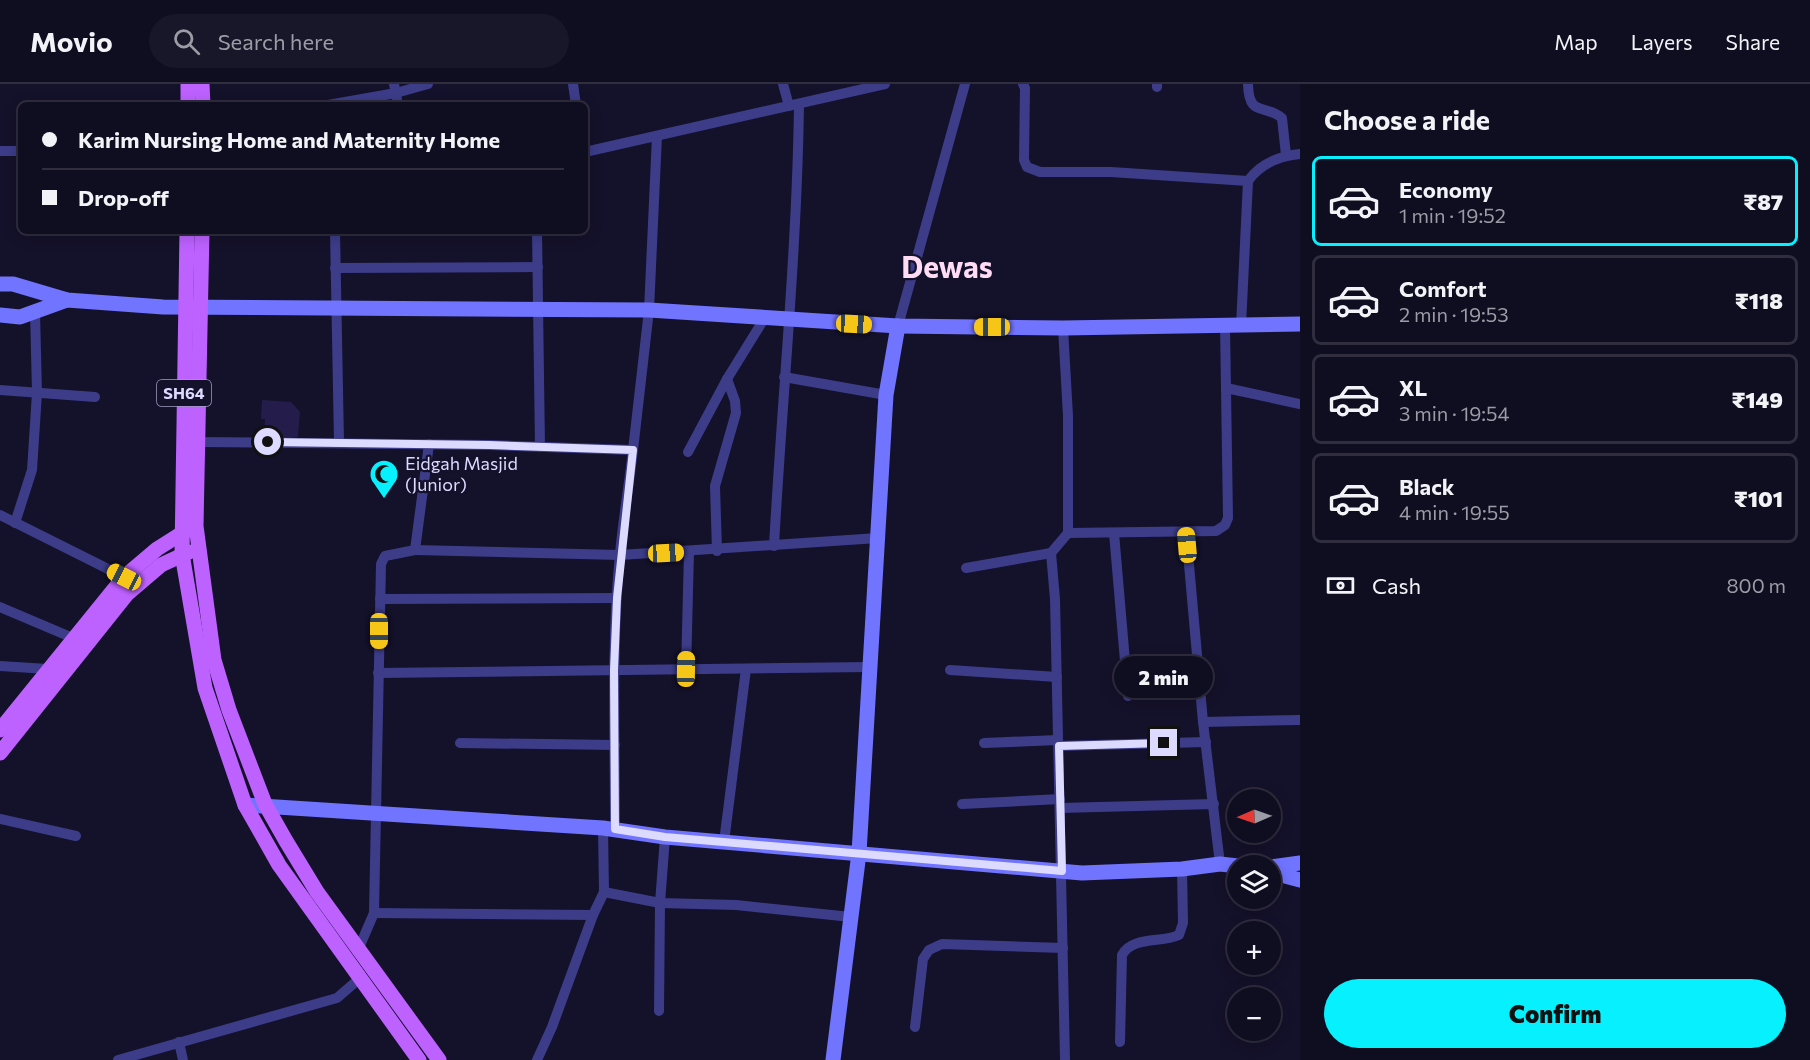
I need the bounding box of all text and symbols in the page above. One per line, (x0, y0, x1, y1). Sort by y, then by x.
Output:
search box (149, 14, 569, 68)
text: Movio (30, 24, 113, 58)
icon: search (170, 25, 203, 58)
text: Search here (218, 28, 334, 55)
text: Map (1554, 29, 1598, 54)
text: Layers (1631, 29, 1693, 54)
text: Share (1726, 29, 1780, 54)
text: Choose a ride (1324, 103, 1490, 136)
text: Karim Nursing Home and Maternity Home (78, 126, 500, 153)
icon: car (1327, 174, 1381, 228)
text: Economy (1399, 176, 1493, 203)
text: Drop-off (78, 184, 169, 211)
text: ₹87 (1743, 188, 1783, 215)
text: 1 min · 19:52 (1399, 203, 1506, 227)
district label: Dewas (901, 247, 993, 284)
icon: car (1327, 273, 1381, 327)
text: Comfort (1399, 275, 1487, 302)
text: ₹118 (1735, 287, 1783, 314)
text: 2 min · 19:53 (1399, 302, 1509, 326)
car (836, 314, 872, 334)
car (974, 318, 1010, 336)
icon: car (1327, 372, 1381, 426)
text: XL (1399, 374, 1427, 401)
road number: SH64 (157, 380, 211, 406)
text: ₹149 (1731, 386, 1783, 413)
text: 3 min · 19:54 (1399, 401, 1510, 425)
route start (254, 428, 281, 455)
place label: Eidgah Masjid (Junior) (405, 452, 518, 495)
mosque icon: Eidgah Masjid (Junior) (368, 458, 400, 500)
icon: car (1327, 471, 1381, 525)
text: Black (1399, 473, 1454, 500)
text: ₹101 (1734, 485, 1783, 512)
text: 4 min · 19:55 (1399, 500, 1510, 524)
car (1176, 526, 1198, 564)
car (648, 543, 684, 563)
car (104, 561, 144, 593)
icon: cash (1324, 569, 1357, 602)
text: Cash (1372, 572, 1421, 599)
text: 800 m (1726, 573, 1786, 597)
car (370, 613, 388, 649)
car (677, 651, 695, 687)
callout: 2 min (1114, 656, 1214, 698)
text: 2 min (1138, 665, 1189, 689)
route end (1150, 729, 1177, 756)
north arrow (1227, 789, 1281, 843)
map controls (1227, 789, 1281, 1041)
button: layers (1227, 855, 1281, 909)
button: + (1227, 921, 1281, 975)
button: Confirm (1324, 979, 1786, 1048)
button: − (1227, 987, 1281, 1041)

